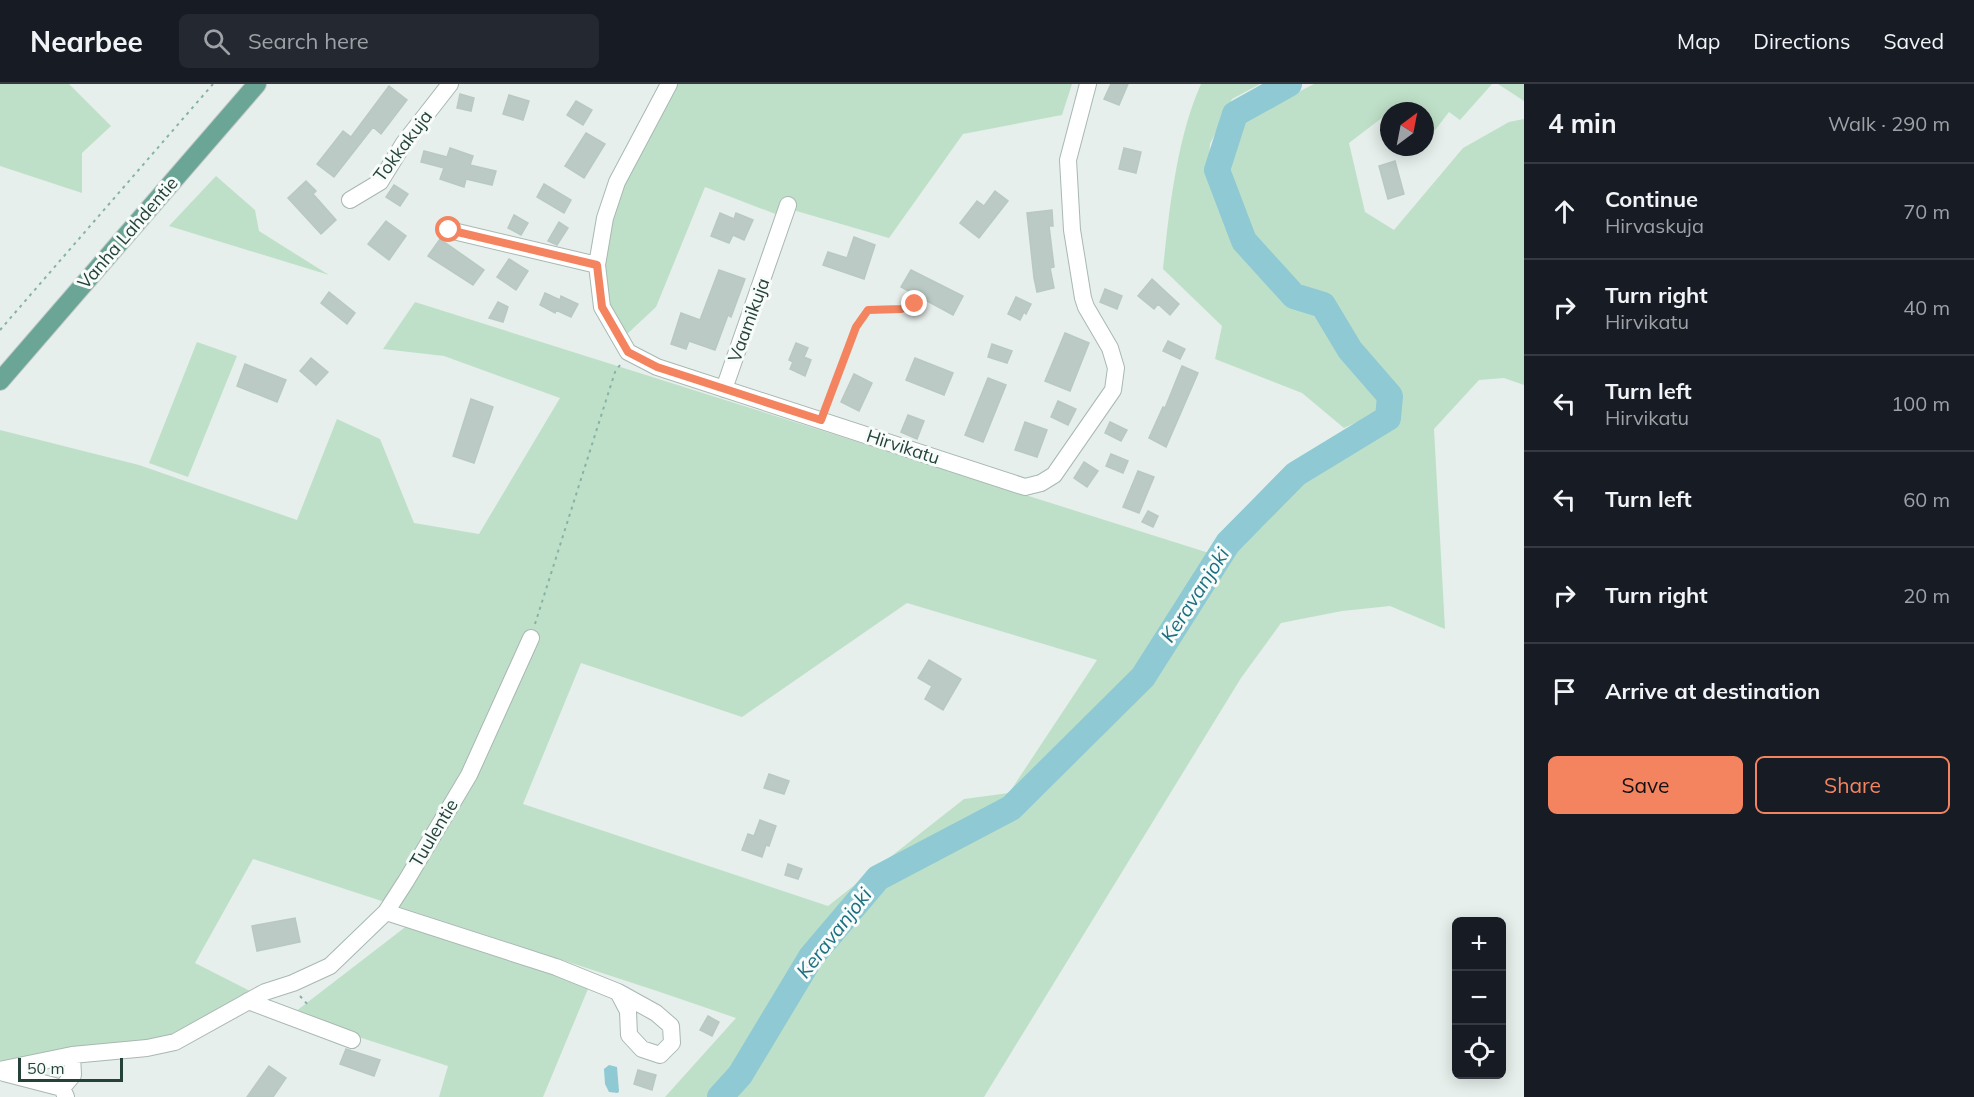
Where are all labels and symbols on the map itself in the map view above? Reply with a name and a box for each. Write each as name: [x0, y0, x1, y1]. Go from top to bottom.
north arrow: [1380, 102, 1434, 156]
street label: Tokkakuja: [368, 105, 437, 186]
street label: Vanha Lahdentie: [72, 172, 183, 294]
route start: [435, 216, 461, 242]
street label: Vaamikuja: [723, 275, 774, 365]
route end: [901, 290, 927, 316]
street label: Hirvikatu: [864, 424, 943, 469]
water label: Keravanjoki: [1155, 543, 1235, 647]
street label: Tuulentie: [404, 795, 463, 871]
water label: Keravanjoki: [791, 882, 877, 983]
scale bar: [18, 1055, 123, 1082]

